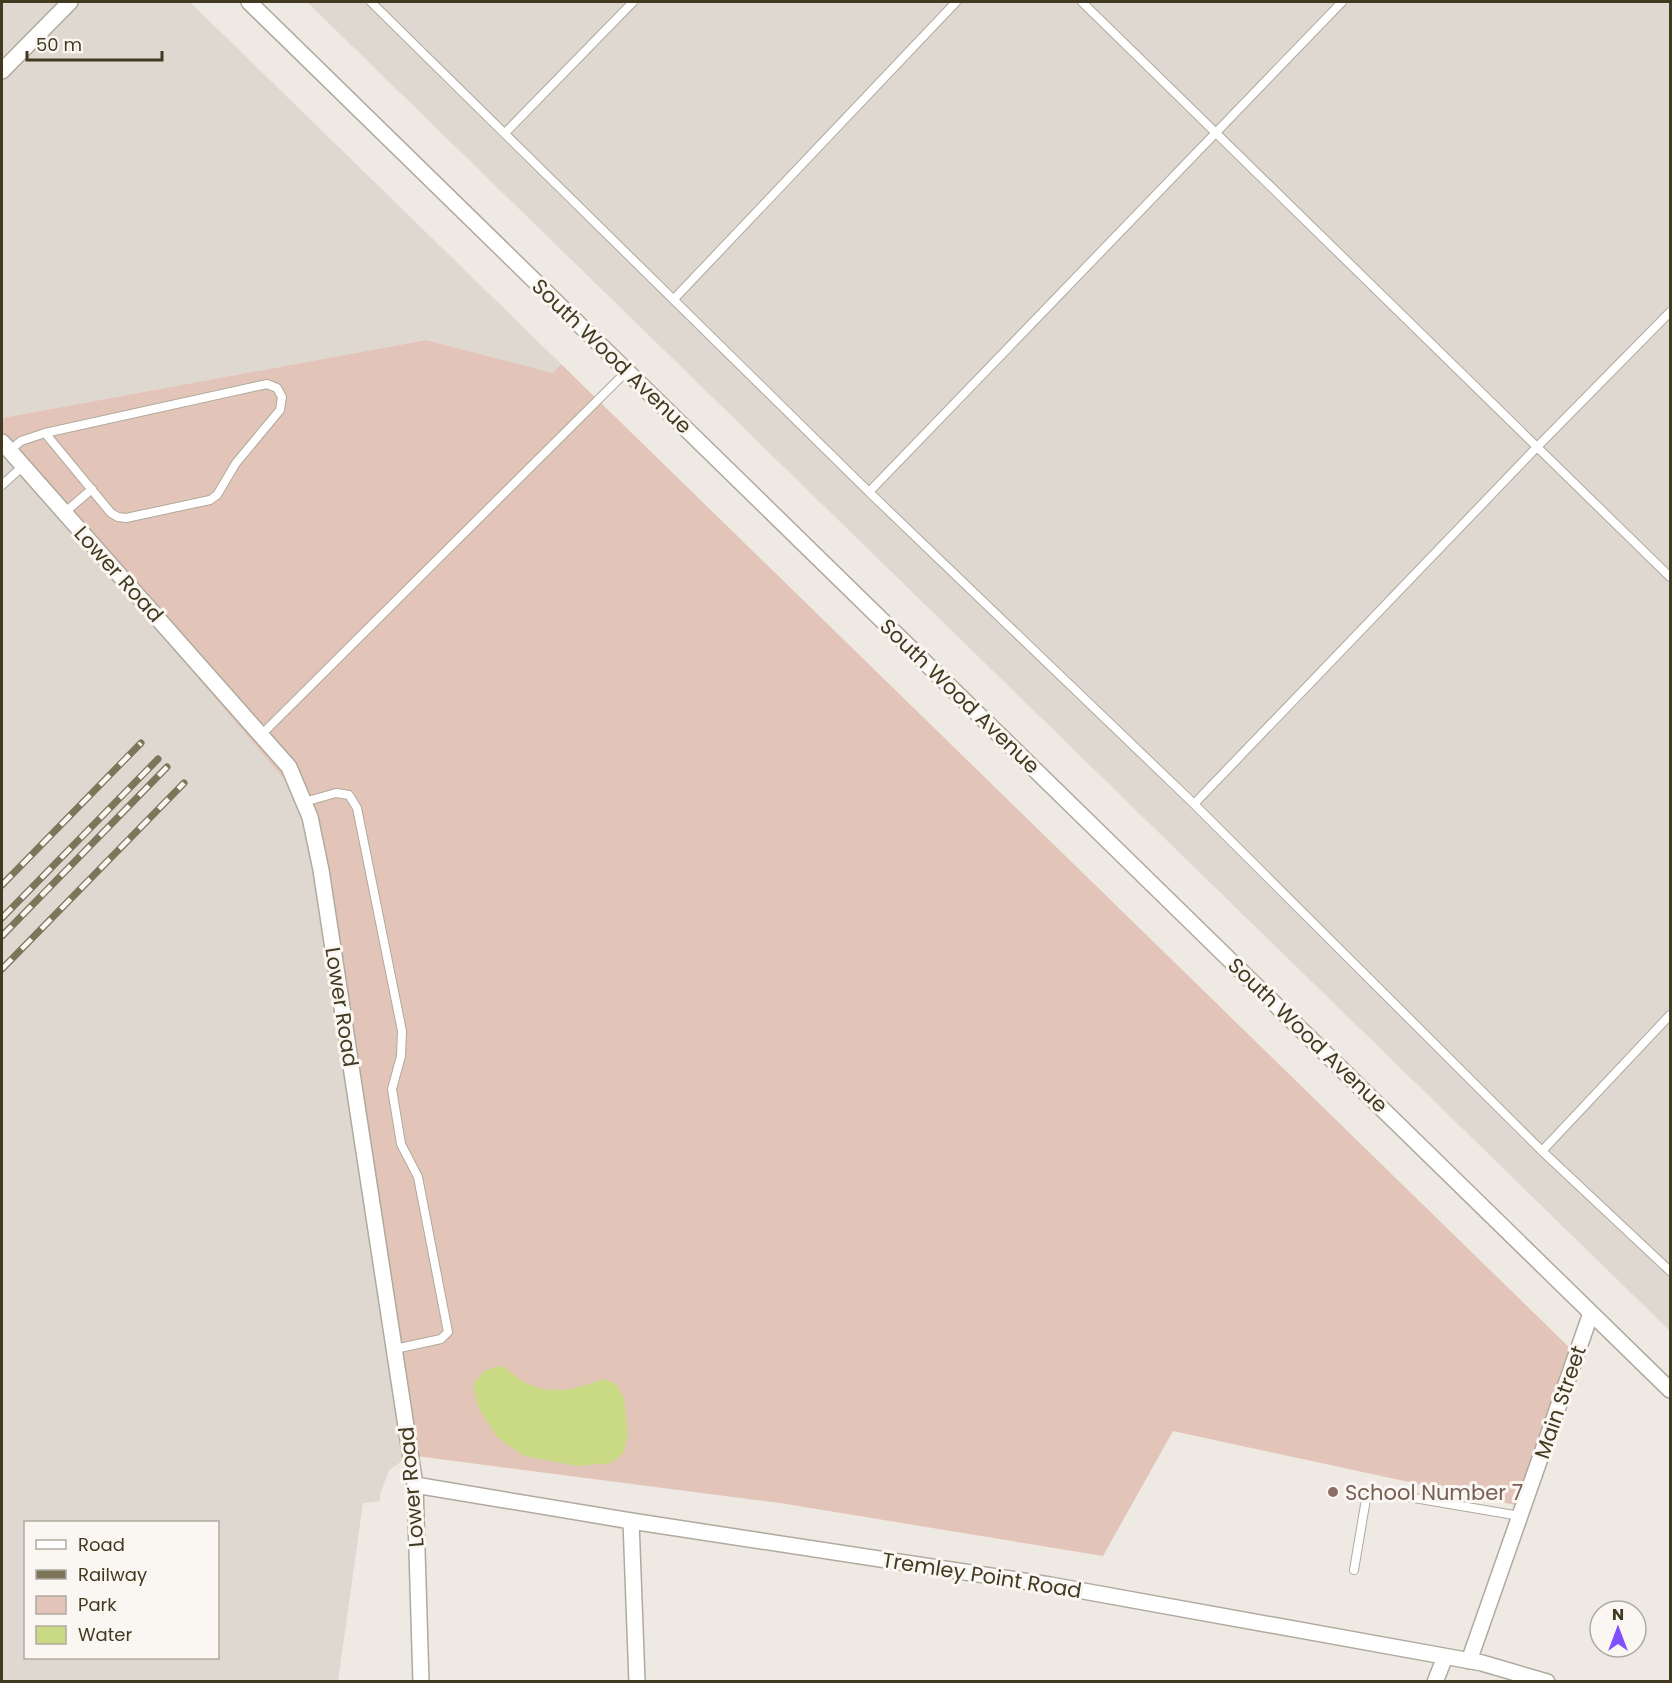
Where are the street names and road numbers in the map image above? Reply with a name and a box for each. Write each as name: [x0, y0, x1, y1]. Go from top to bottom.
street label: South Wood Avenue: [526, 272, 698, 440]
street label: Lower Road: [68, 519, 170, 629]
street label: South Wood Avenue: [874, 612, 1046, 780]
street label: Lower Road: [318, 945, 366, 1069]
street label: South Wood Avenue: [1222, 951, 1394, 1119]
street label: Main Street: [1527, 1342, 1593, 1462]
street label: Lower Road: [391, 1426, 431, 1548]
street label: Tremley Point Road: [880, 1545, 1084, 1605]

